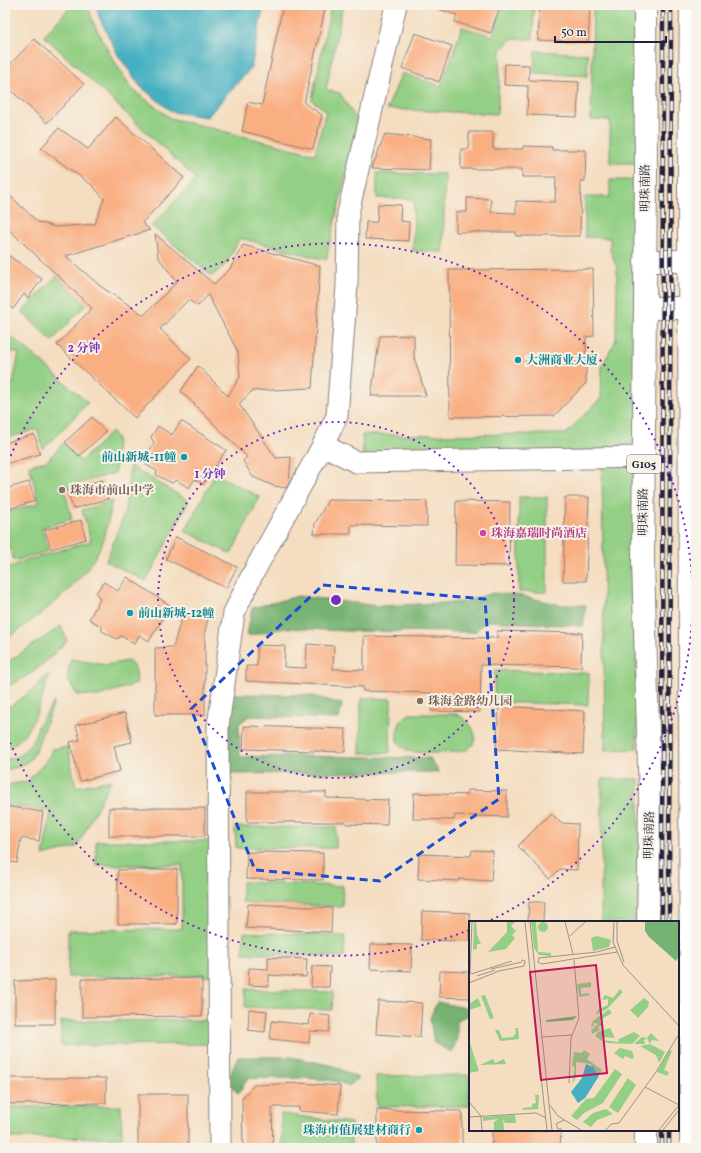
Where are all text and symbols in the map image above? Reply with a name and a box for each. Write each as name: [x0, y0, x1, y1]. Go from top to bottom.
scale bar: [555, 18, 666, 44]
text: 50 m: [561, 25, 587, 41]
street label: 明珠南路: [638, 164, 654, 212]
text: 2 分钟: [68, 341, 100, 357]
place label: 大洲商业大厦: [526, 353, 598, 369]
marker: 大洲商业大厦: [513, 355, 523, 365]
place label: 前山新城-11幢: [101, 450, 177, 466]
marker: 前山新城-11幢: [179, 452, 189, 462]
road number: G105: [627, 455, 661, 473]
text: 1 分钟: [194, 467, 226, 483]
place label: 珠海市前山中学: [70, 483, 154, 499]
marker: 珠海市前山中学: [57, 485, 67, 495]
street label: 明珠南路: [636, 488, 652, 536]
place label: 珠海嘉瑞时尚酒店: [491, 526, 587, 542]
marker: 珠海嘉瑞时尚酒店: [478, 528, 488, 538]
centre of rings: [329, 593, 343, 607]
place label: 前山新城-12幢: [138, 606, 215, 622]
marker: 前山新城-12幢: [125, 608, 135, 618]
place label: 珠海金路幼儿园: [428, 694, 512, 710]
marker: 珠海金路幼儿园: [415, 696, 425, 706]
street label: 明珠南路: [642, 811, 658, 859]
inset map: [469, 921, 679, 1131]
place label: 珠海市值展建材商行: [303, 1123, 411, 1139]
marker: 珠海市值展建材商行: [414, 1125, 424, 1135]

